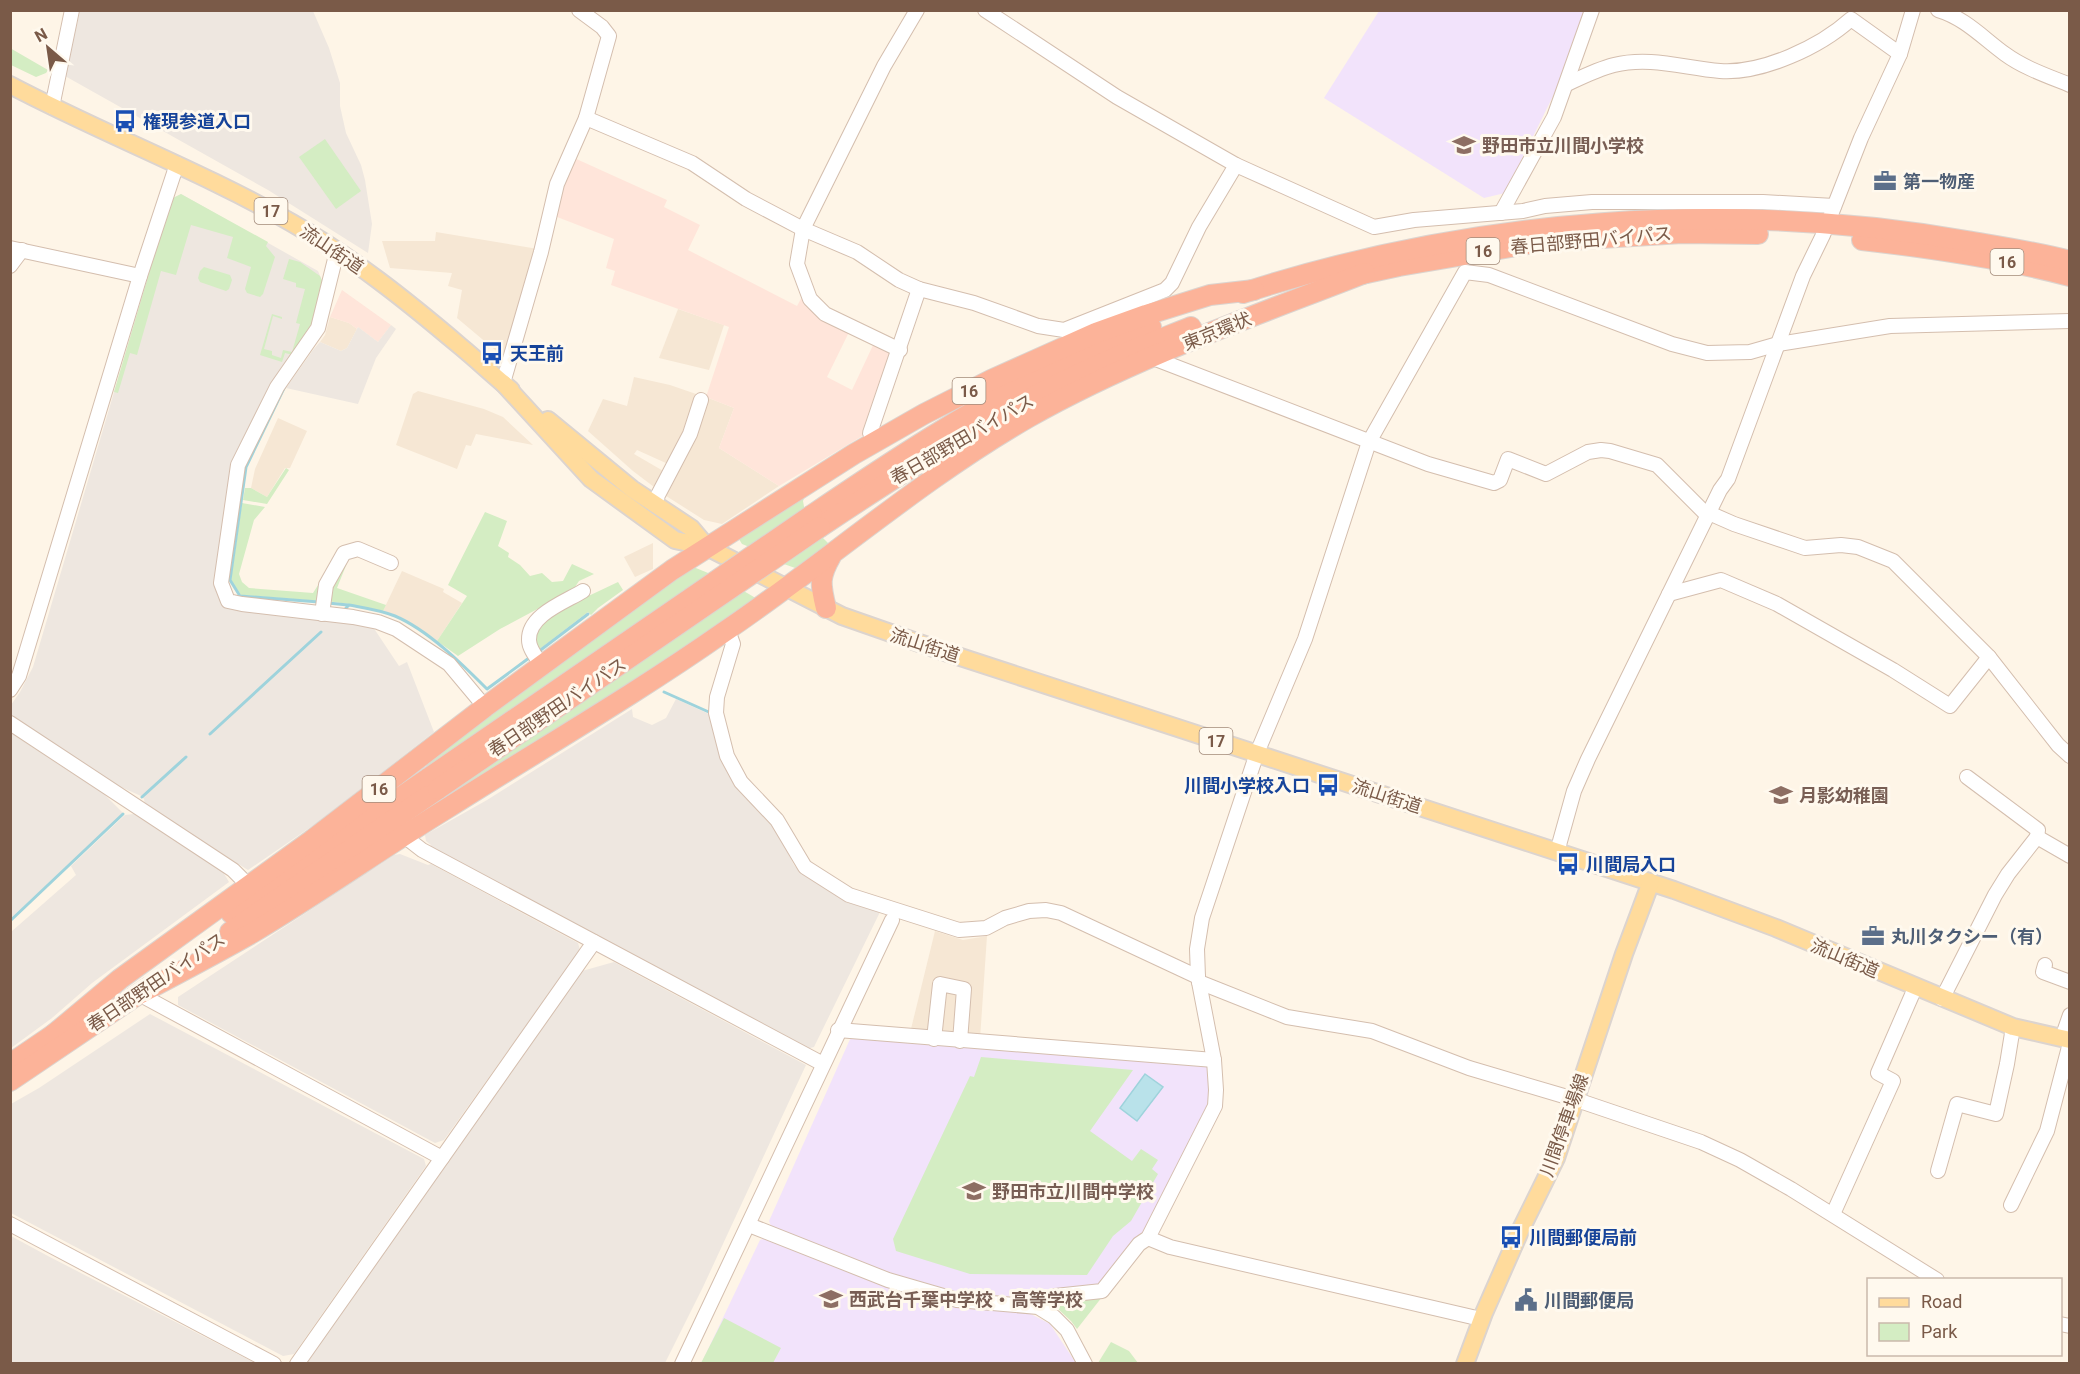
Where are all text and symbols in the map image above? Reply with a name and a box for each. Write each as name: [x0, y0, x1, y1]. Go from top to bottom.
north arrow: [18, 18, 78, 78]
text: N: [31, 24, 51, 46]
bus stop icon: 権現参道入口: [112, 108, 138, 134]
place label: 権現参道入口: [143, 111, 251, 132]
school or university icon: 野田市立川間小学校: [1451, 132, 1477, 158]
place label: 野田市立川間小学校: [1482, 135, 1644, 156]
office icon: 第一物産: [1872, 168, 1898, 194]
place label: 第一物産: [1903, 171, 1975, 192]
road number: 17: [254, 198, 288, 224]
street label: 流山街道: [296, 220, 368, 278]
street label: 春日部野田バイパス: [1510, 222, 1672, 258]
road number: 16: [1466, 238, 1500, 264]
road number: 16: [1990, 249, 2024, 275]
street label: 東京環状: [1180, 308, 1254, 354]
bus stop icon: 天王前: [479, 340, 505, 366]
place label: 天王前: [510, 343, 564, 364]
road number: 16: [952, 378, 986, 404]
street label: 春日部野田バイパス: [887, 389, 1037, 489]
street label: 流山街道: [888, 624, 962, 666]
street label: 春日部野田バイパス: [484, 653, 630, 761]
road number: 17: [1200, 728, 1232, 754]
bus stop icon: 川間小学校入口: [1315, 772, 1341, 798]
place label: 川間小学校入口: [1184, 775, 1310, 796]
street label: 流山街道: [1350, 775, 1424, 817]
road number: 16: [362, 776, 395, 802]
school or university icon: 月影幼稚園: [1768, 782, 1794, 808]
place label: 月影幼稚園: [1799, 785, 1889, 806]
bus stop icon: 川間局入口: [1555, 851, 1581, 877]
place label: 川間局入口: [1586, 854, 1676, 875]
office icon: 丸川タクシー（有）: [1860, 923, 1886, 949]
place label: 丸川タクシー（有）: [1891, 926, 2053, 947]
street label: 春日部野田バイパス: [83, 928, 229, 1036]
street label: 流山街道: [1808, 934, 1882, 982]
street label: 川間停車場線: [1536, 1071, 1592, 1179]
school or university icon: 野田市立川間中学校: [961, 1178, 987, 1204]
place label: 野田市立川間中学校: [992, 1181, 1154, 1202]
bus stop icon: 川間郵便局前: [1498, 1224, 1524, 1250]
place label: 川間郵便局前: [1529, 1227, 1637, 1248]
legend: [1867, 1278, 2062, 1356]
school or university icon: 西武台千葉中学校・高等学校: [818, 1286, 844, 1312]
public building icon: 川間郵便局: [1513, 1287, 1539, 1313]
place label: 西武台千葉中学校・高等学校: [849, 1289, 1083, 1310]
place label: 川間郵便局: [1544, 1290, 1634, 1311]
text: Road: [1921, 1291, 1962, 1312]
text: Park: [1921, 1321, 1958, 1342]

